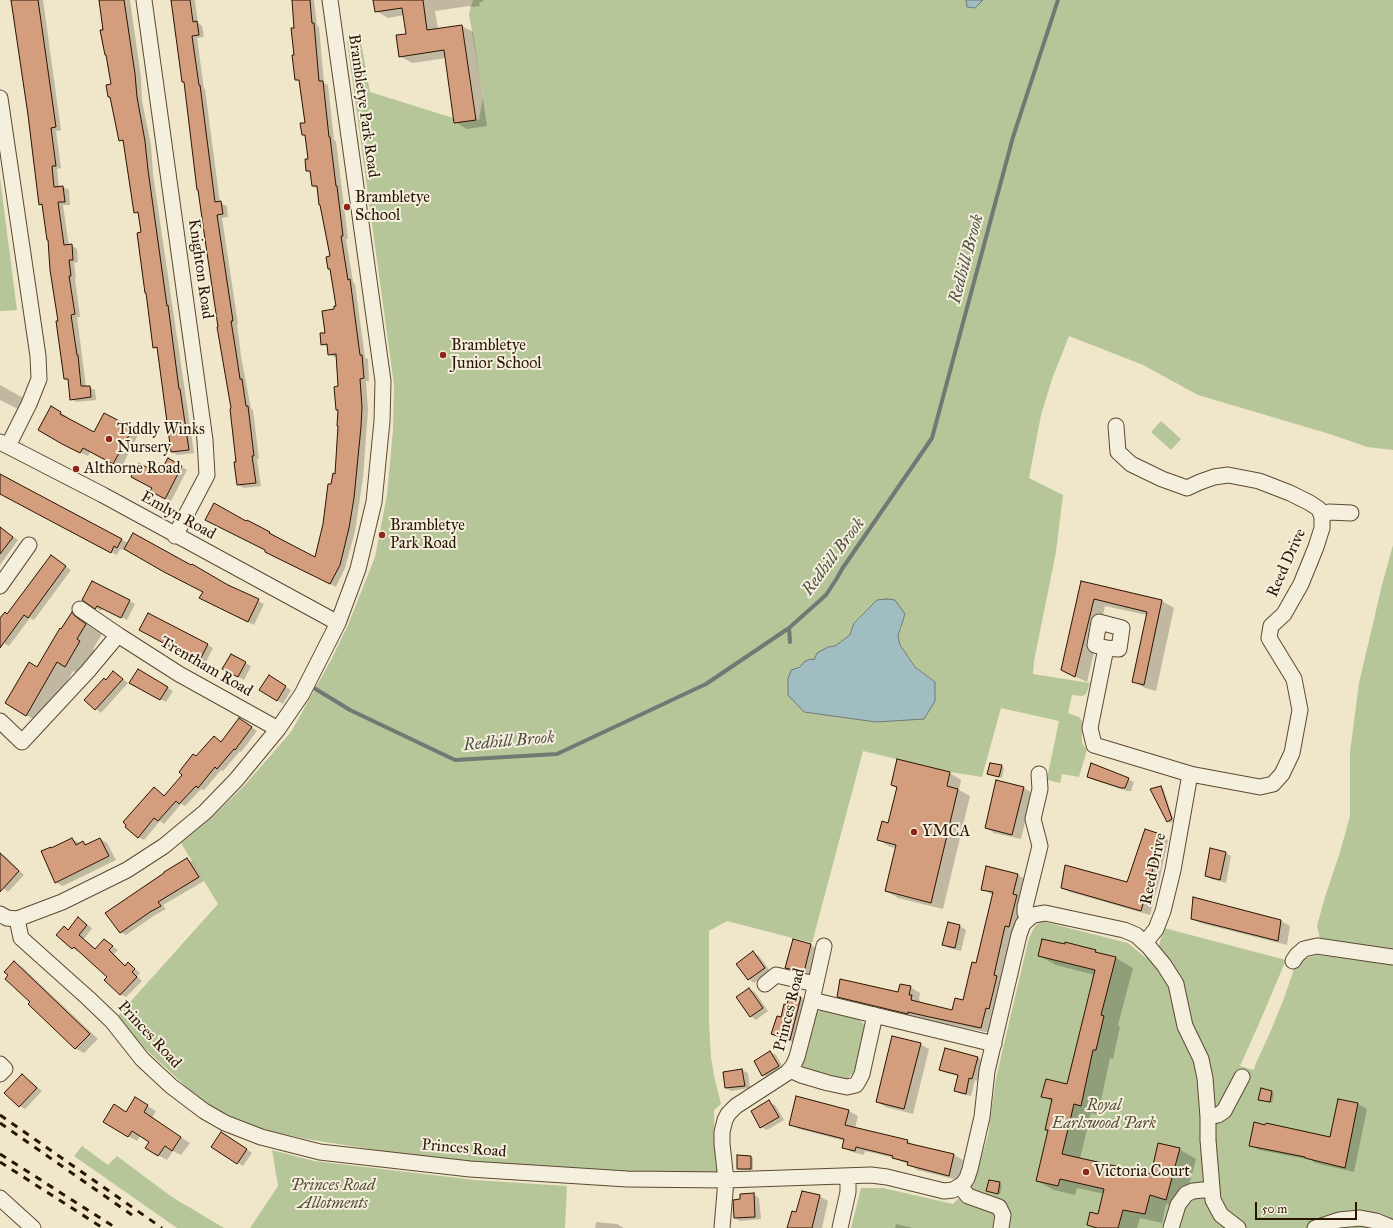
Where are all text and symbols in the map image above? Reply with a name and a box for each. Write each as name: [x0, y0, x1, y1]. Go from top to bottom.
street label: Brambletye Park Road: [343, 33, 383, 179]
place label: Brambletye School: [355, 188, 430, 226]
marker: Brambletye School: [342, 202, 352, 212]
water label: Redhill Brook: [945, 212, 989, 306]
street label: Knighton Road: [183, 218, 217, 320]
place label: Brambletye Junior School: [451, 336, 542, 374]
marker: Brambletye Junior School: [438, 350, 448, 360]
place label: Tiddly Winks Nursery: [117, 420, 205, 458]
marker: Tiddly Winks Nursery: [104, 434, 114, 444]
place label: Althorne Road: [84, 459, 181, 479]
marker: Althorne Road: [71, 464, 81, 474]
street label: Emlyn Road: [137, 488, 219, 544]
water label: Redhill Brook: [798, 514, 870, 600]
place label: Brambletye Park Road: [390, 516, 465, 554]
street label: Reed Drive: [1263, 526, 1311, 600]
marker: Brambletye Park Road: [377, 530, 387, 540]
street label: Trentham Road: [156, 633, 256, 701]
water label: Redhill Brook: [462, 728, 556, 756]
place label: YMCA: [922, 822, 970, 842]
marker: YMCA: [909, 827, 919, 837]
street label: Reed Drive: [1137, 831, 1171, 907]
street label: Princes Road: [770, 966, 810, 1054]
street label: Princes Road: [113, 997, 185, 1073]
park label: Royal Earlswood Park: [1052, 1096, 1156, 1134]
street label: Princes Road: [421, 1136, 507, 1162]
place label: Victoria Court: [1094, 1162, 1190, 1182]
marker: Victoria Court: [1081, 1167, 1091, 1177]
park label: Princes Road Allotments: [291, 1176, 375, 1214]
scale bar: [1257, 1194, 1359, 1220]
text: 50 m: [1262, 1202, 1287, 1216]

